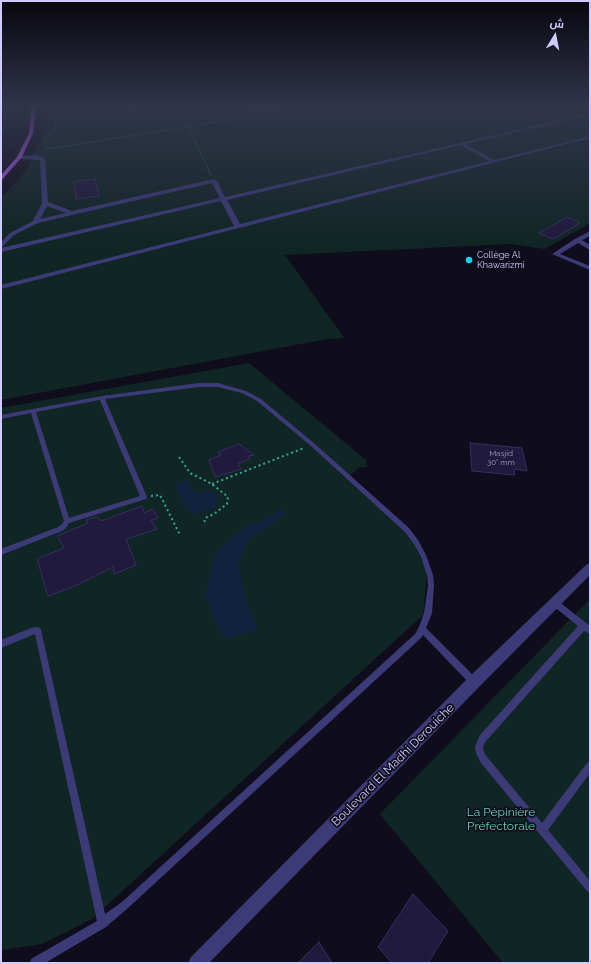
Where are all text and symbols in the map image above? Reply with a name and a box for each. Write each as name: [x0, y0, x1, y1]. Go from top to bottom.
north arrow: [535, 16, 575, 56]
text: ش: [549, 16, 565, 31]
place label: Collège Al Khawarizmi: [477, 250, 525, 271]
marker: Collège Al Khawarizmi: [464, 255, 474, 265]
house number: Masjid 30° mm: [487, 449, 515, 468]
street label: Boulevard El Madhi Derouiche: [329, 701, 457, 829]
park label: La Pépinière Préfectorale: [467, 805, 535, 833]

